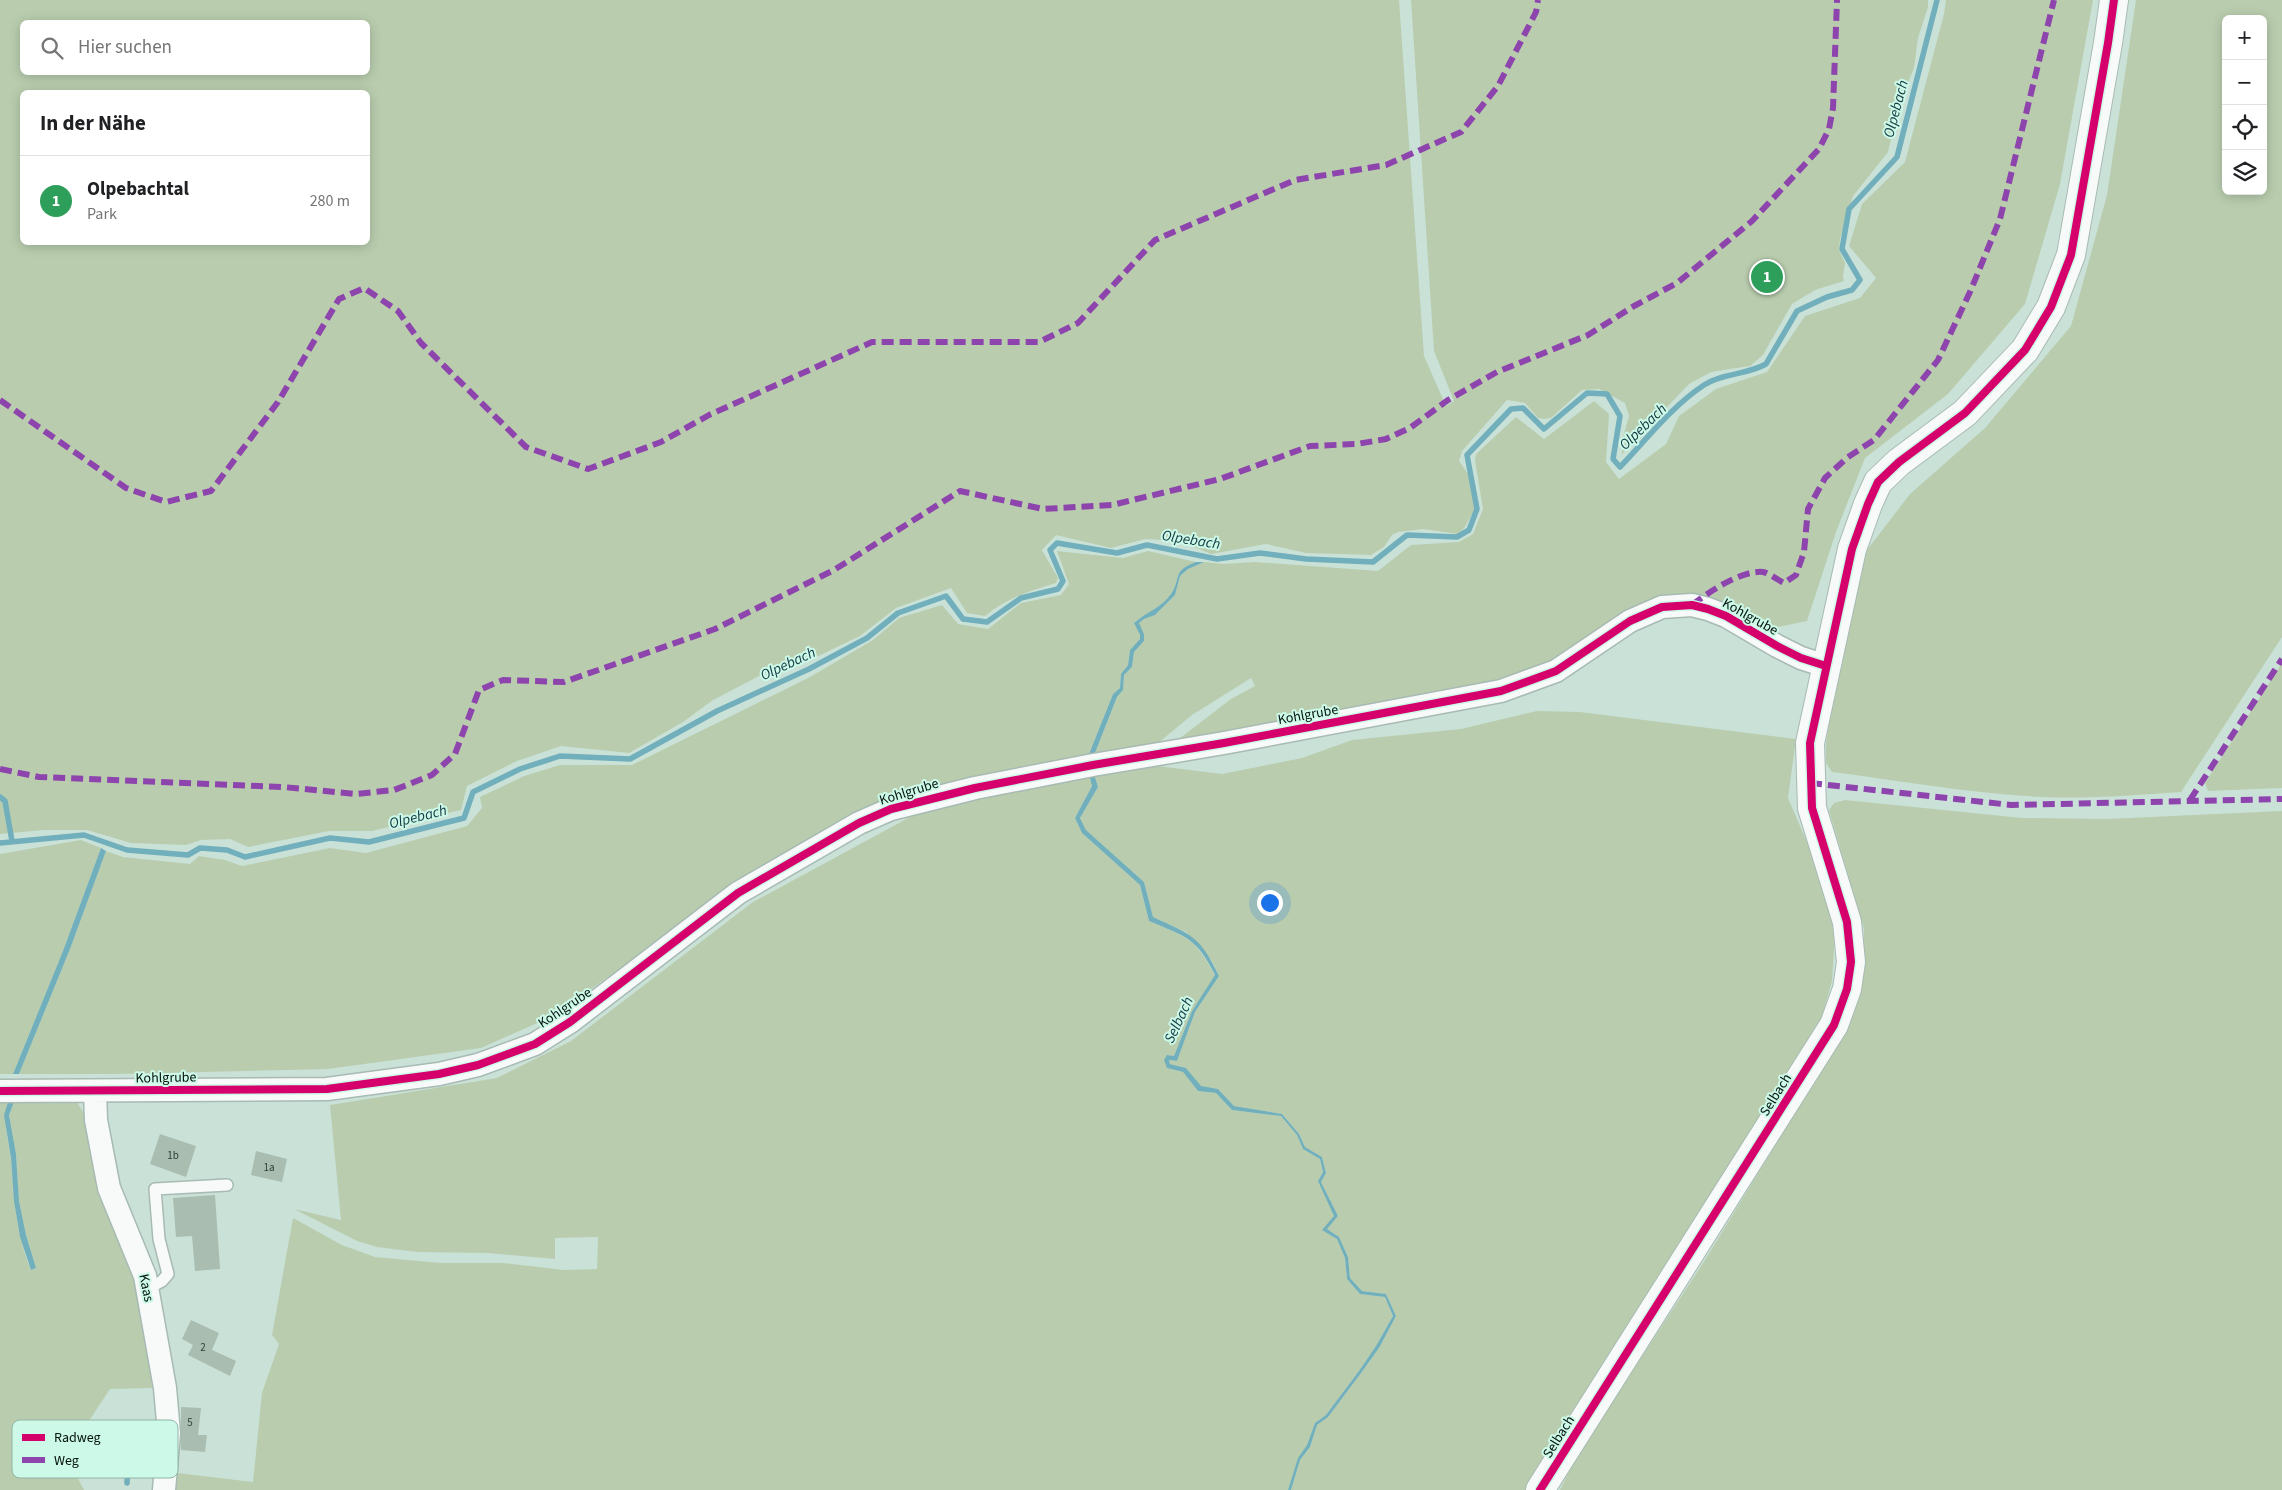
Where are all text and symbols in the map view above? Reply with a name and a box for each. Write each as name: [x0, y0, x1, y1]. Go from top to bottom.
map controls: [2222, 15, 2267, 195]
button: +: [2222, 15, 2267, 60]
search box: [20, 20, 370, 75]
icon: search: [38, 34, 66, 62]
text: Hier suchen: [78, 34, 172, 61]
button: −: [2222, 60, 2267, 105]
water label: Olpebach: [1878, 78, 1914, 140]
button: locate: [2222, 105, 2267, 150]
text: In der Nähe: [40, 108, 146, 138]
button: layers: [2222, 150, 2267, 195]
text: Olpebachtal: [87, 176, 189, 203]
text: 1: [52, 190, 60, 212]
text: 280 m: [310, 190, 350, 212]
text: Park: [87, 203, 117, 225]
pin: 1: [1751, 258, 1783, 296]
water label: Olpebach: [1615, 399, 1672, 455]
water label: Olpebach: [1160, 525, 1222, 555]
street label: Kohlgrube: [1718, 593, 1782, 641]
water label: Olpebach: [757, 642, 819, 686]
street label: Kohlgrube: [1276, 700, 1340, 730]
street label: Kohlgrube: [877, 774, 941, 810]
water label: Olpebach: [387, 800, 449, 834]
your location: [1257, 890, 1283, 916]
street label: Kohlgrube: [534, 983, 596, 1033]
water label: Selbach: [1159, 993, 1199, 1047]
street label: Kohlgrube: [135, 1067, 197, 1089]
street label: Selbach: [1755, 1070, 1797, 1120]
house number: 1b: [167, 1148, 179, 1163]
house number: 1a: [263, 1160, 275, 1175]
street label: Kaas: [133, 1272, 159, 1304]
house number: 2: [200, 1340, 206, 1355]
street label: Selbach: [1538, 1412, 1580, 1462]
house number: 5: [187, 1415, 193, 1430]
legend: [12, 1420, 178, 1478]
text: Radweg: [54, 1428, 101, 1448]
text: Weg: [54, 1451, 79, 1471]

